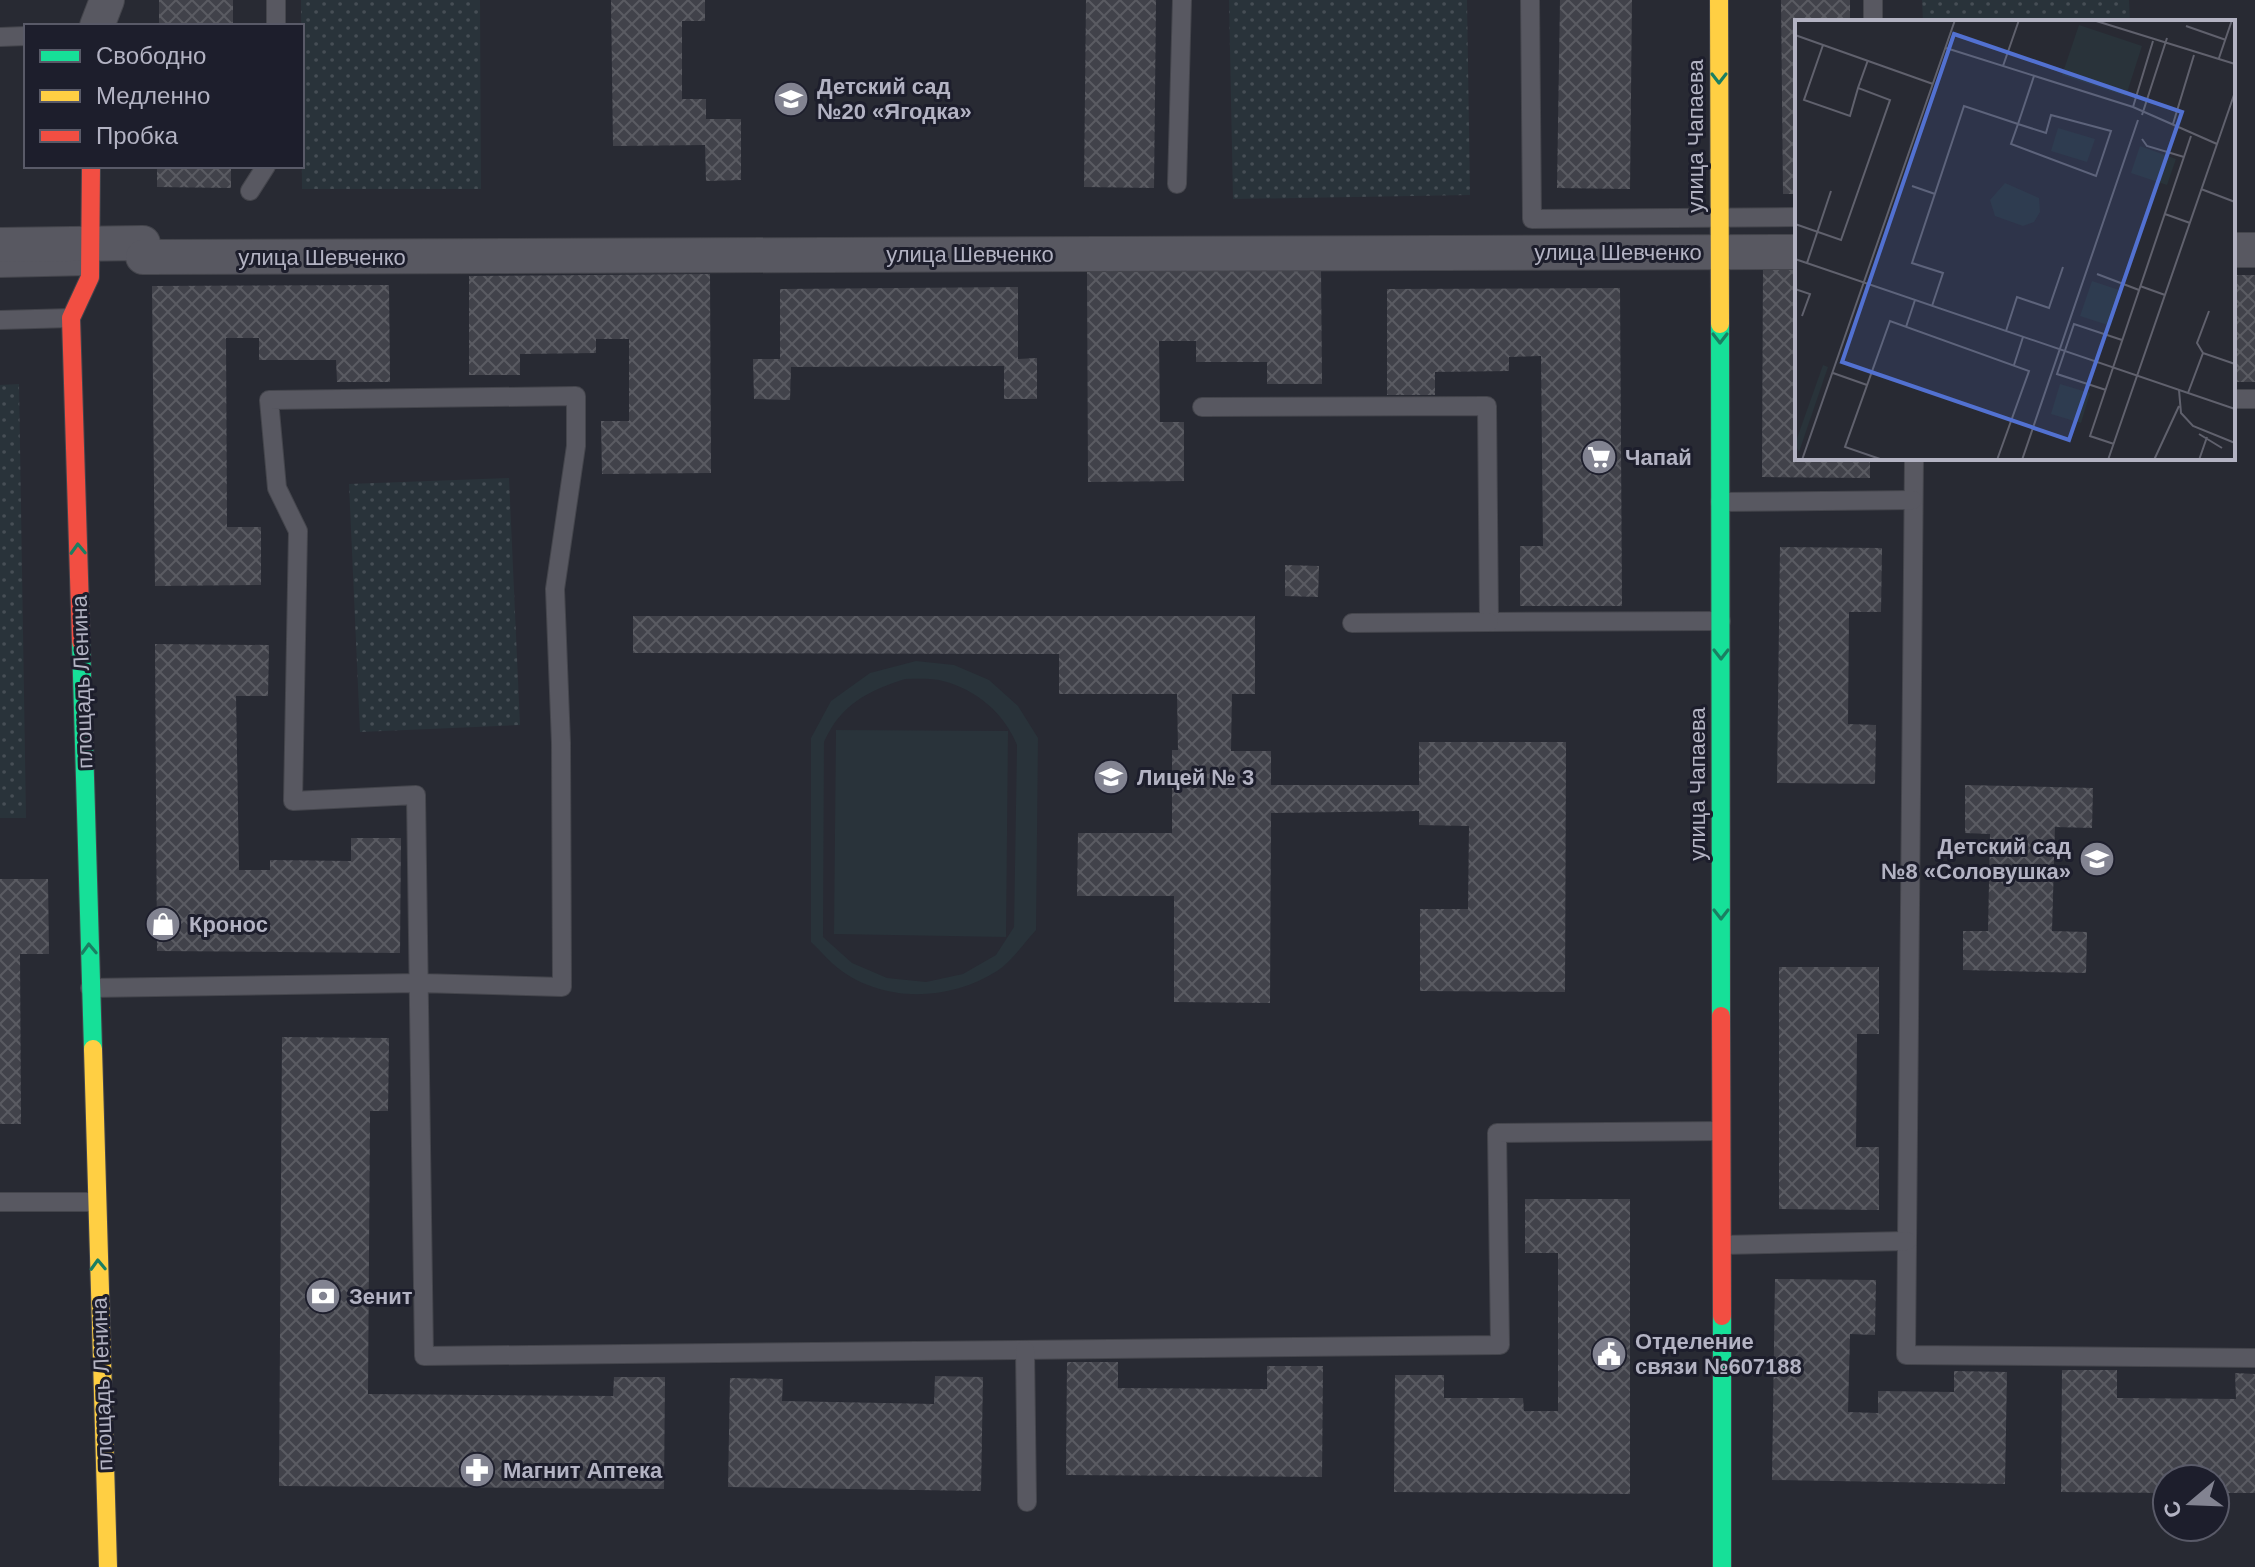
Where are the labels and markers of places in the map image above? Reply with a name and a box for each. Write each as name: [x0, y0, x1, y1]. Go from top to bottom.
place label: Детский сад №20 «Ягодка»: [817, 74, 972, 124]
school or university icon: Детский сад №20 «Ягодка»: [772, 80, 810, 118]
supermarket icon: Чапай: [1580, 438, 1618, 476]
place label: Чапай: [1625, 445, 1692, 470]
school or university icon: Лицей № 3: [1092, 758, 1130, 796]
place label: Лицей № 3: [1137, 765, 1254, 790]
place label: Детский сад №8 «Соловушка»: [1881, 834, 2071, 884]
school or university icon: Детский сад №8 «Соловушка»: [2078, 840, 2116, 878]
shop icon: Кронос: [144, 905, 182, 943]
place label: Кронос: [189, 912, 268, 937]
bank icon: Зенит: [304, 1277, 342, 1315]
place label: Зенит: [349, 1284, 413, 1309]
place label: Отделение связи №607188: [1635, 1329, 1802, 1379]
public building icon: Отделение связи №607188: [1590, 1335, 1628, 1373]
pharmacy icon: Магнит Аптека: [458, 1451, 496, 1489]
place label: Магнит Аптека: [503, 1458, 663, 1483]

